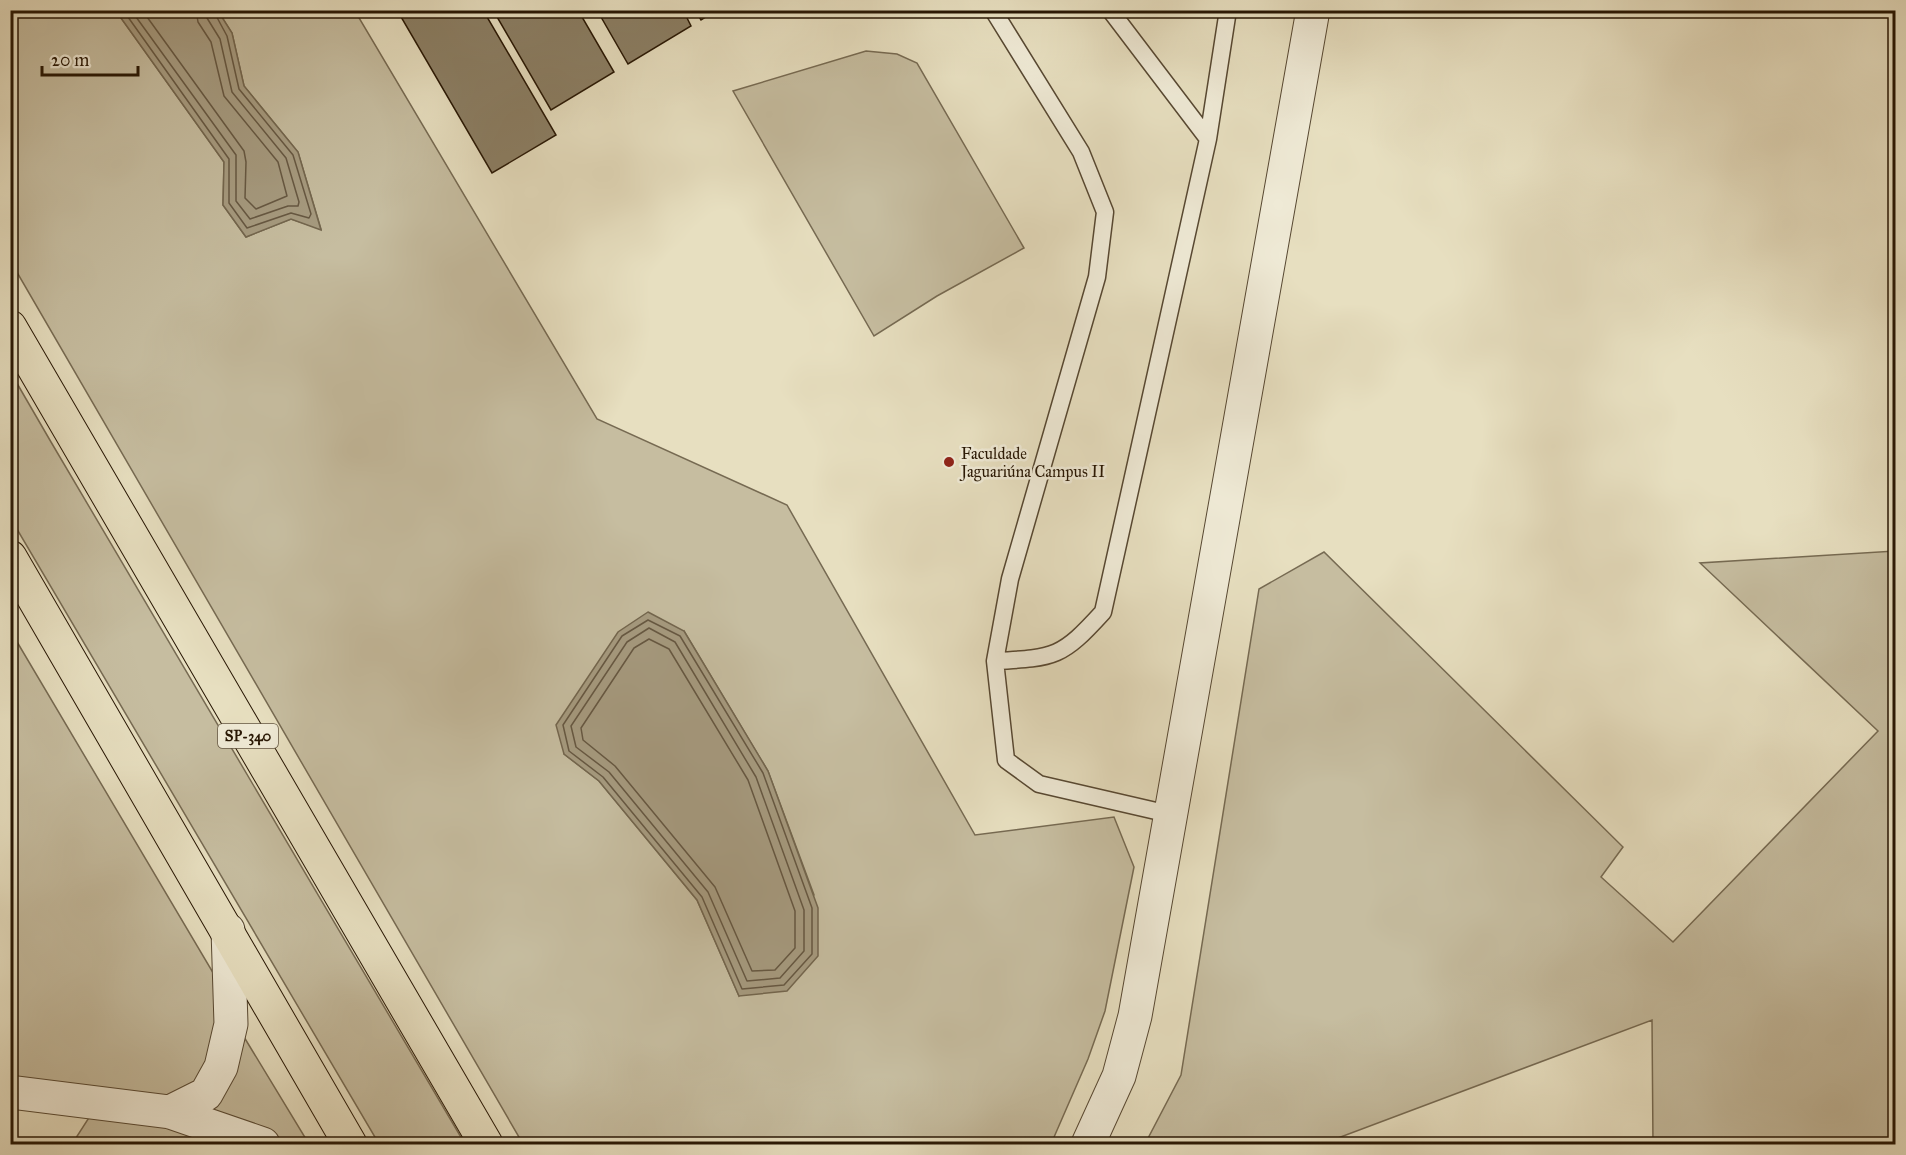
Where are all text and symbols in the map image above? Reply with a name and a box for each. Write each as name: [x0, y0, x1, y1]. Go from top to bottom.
scale bar: [42, 39, 138, 77]
text: 20 m: [51, 49, 89, 71]
place label: Faculdade Jaguariúna Campus II: [959, 444, 1105, 482]
marker: Faculdade Jaguariúna Campus II: [942, 455, 956, 469]
road number: SP-340: [218, 724, 278, 748]

